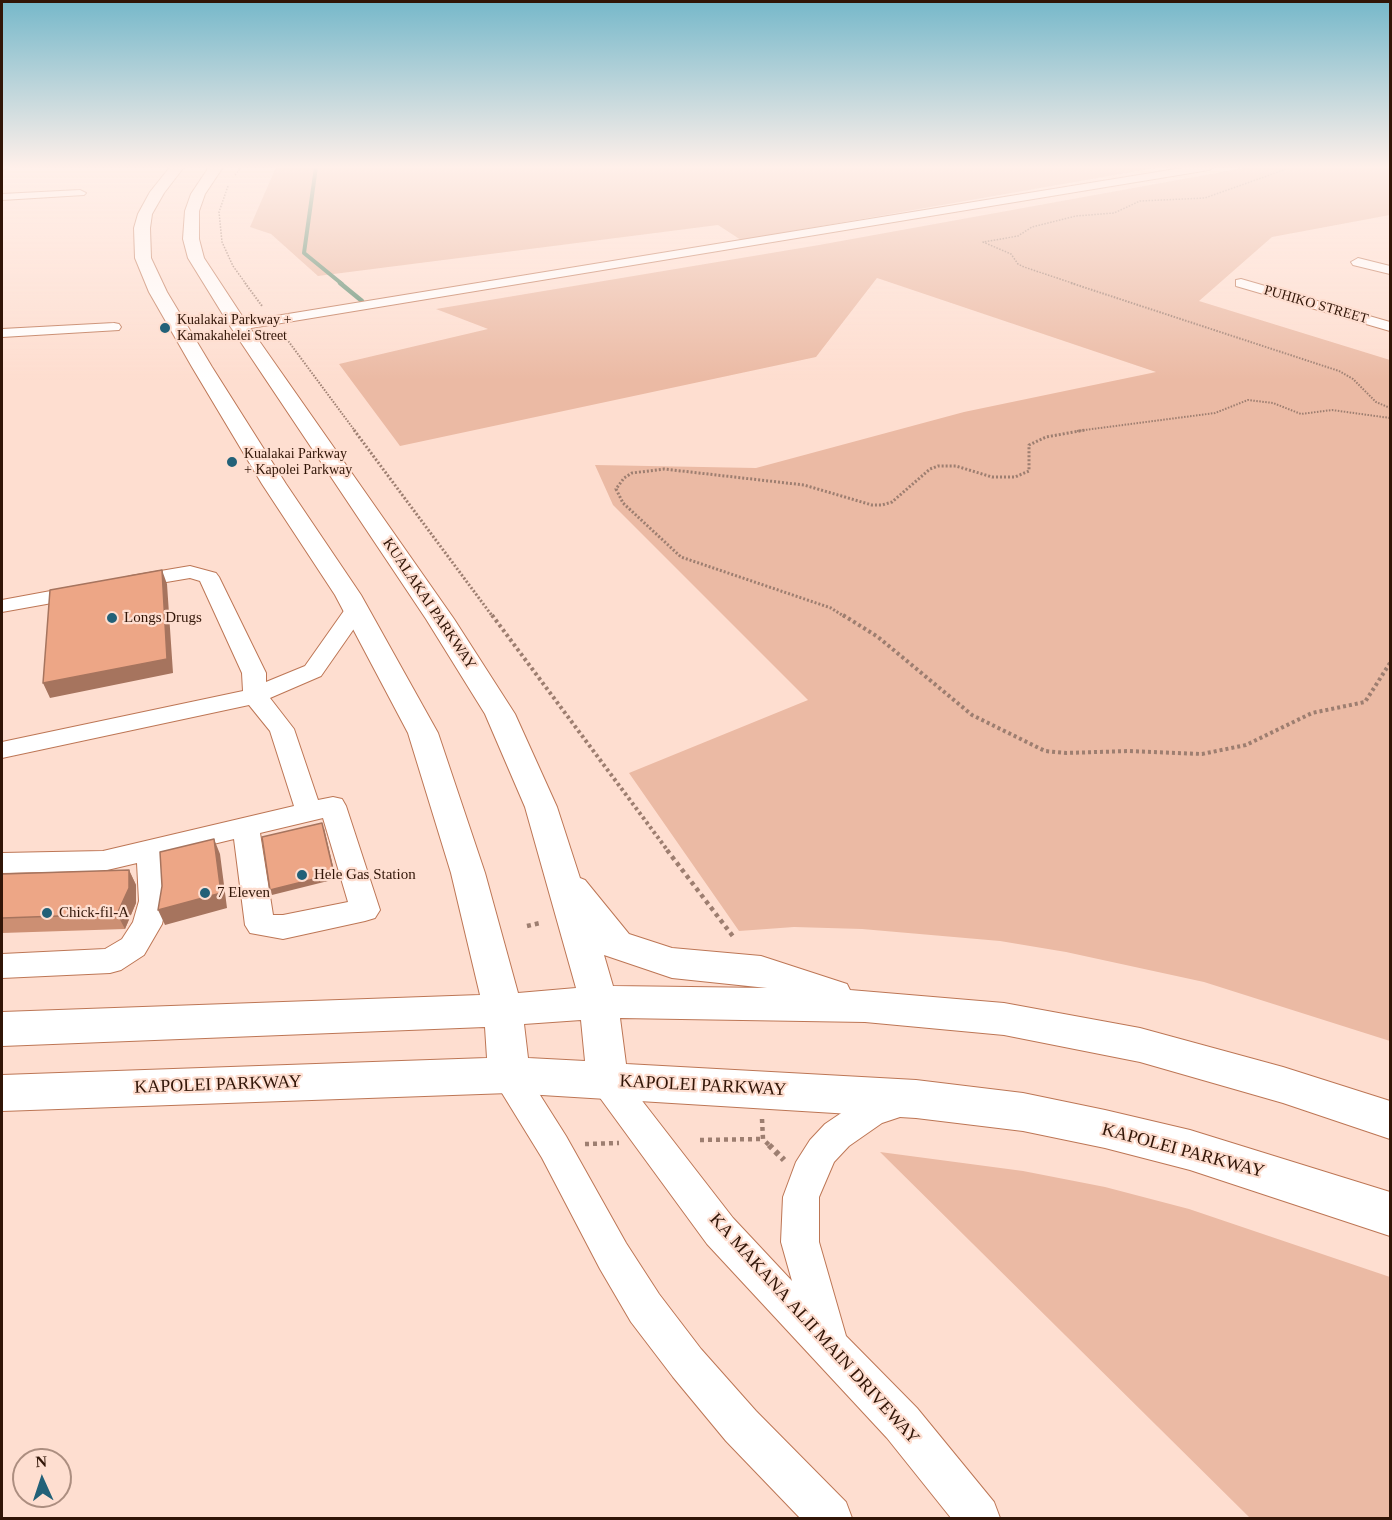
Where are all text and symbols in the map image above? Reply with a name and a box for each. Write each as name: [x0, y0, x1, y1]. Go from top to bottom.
street label: PUHIKO STREET: [1262, 282, 1370, 328]
place label: Kualakai Parkway + Kamakahelei Street: [177, 312, 291, 344]
marker: Kualakai Parkway + Kamakahelei Street: [158, 321, 172, 335]
place label: Kualakai Parkway + Kapolei Parkway: [244, 446, 352, 478]
marker: Kualakai Parkway + Kapolei Parkway: [225, 455, 239, 469]
street label: KUALAKAI PARKWAY: [378, 535, 480, 673]
place label: Longs Drugs: [124, 609, 202, 627]
marker: Longs Drugs: [105, 611, 119, 625]
place label: Hele Gas Station: [314, 866, 416, 884]
marker: Hele Gas Station: [295, 868, 309, 882]
place label: 7 Eleven: [217, 884, 270, 902]
marker: 7 Eleven: [198, 886, 212, 900]
place label: Chick-fil-A: [59, 904, 129, 922]
marker: Chick-fil-A: [40, 906, 54, 920]
street label: KAPOLEI PARKWAY: [134, 1071, 302, 1099]
street label: KAPOLEI PARKWAY: [619, 1071, 787, 1101]
street label: KAPOLEI PARKWAY: [1099, 1119, 1267, 1183]
street label: KA MAKANA ALII MAIN DRIVEWAY: [704, 1209, 924, 1449]
north arrow: [12, 1448, 72, 1508]
text: N: [35, 1453, 47, 1470]

